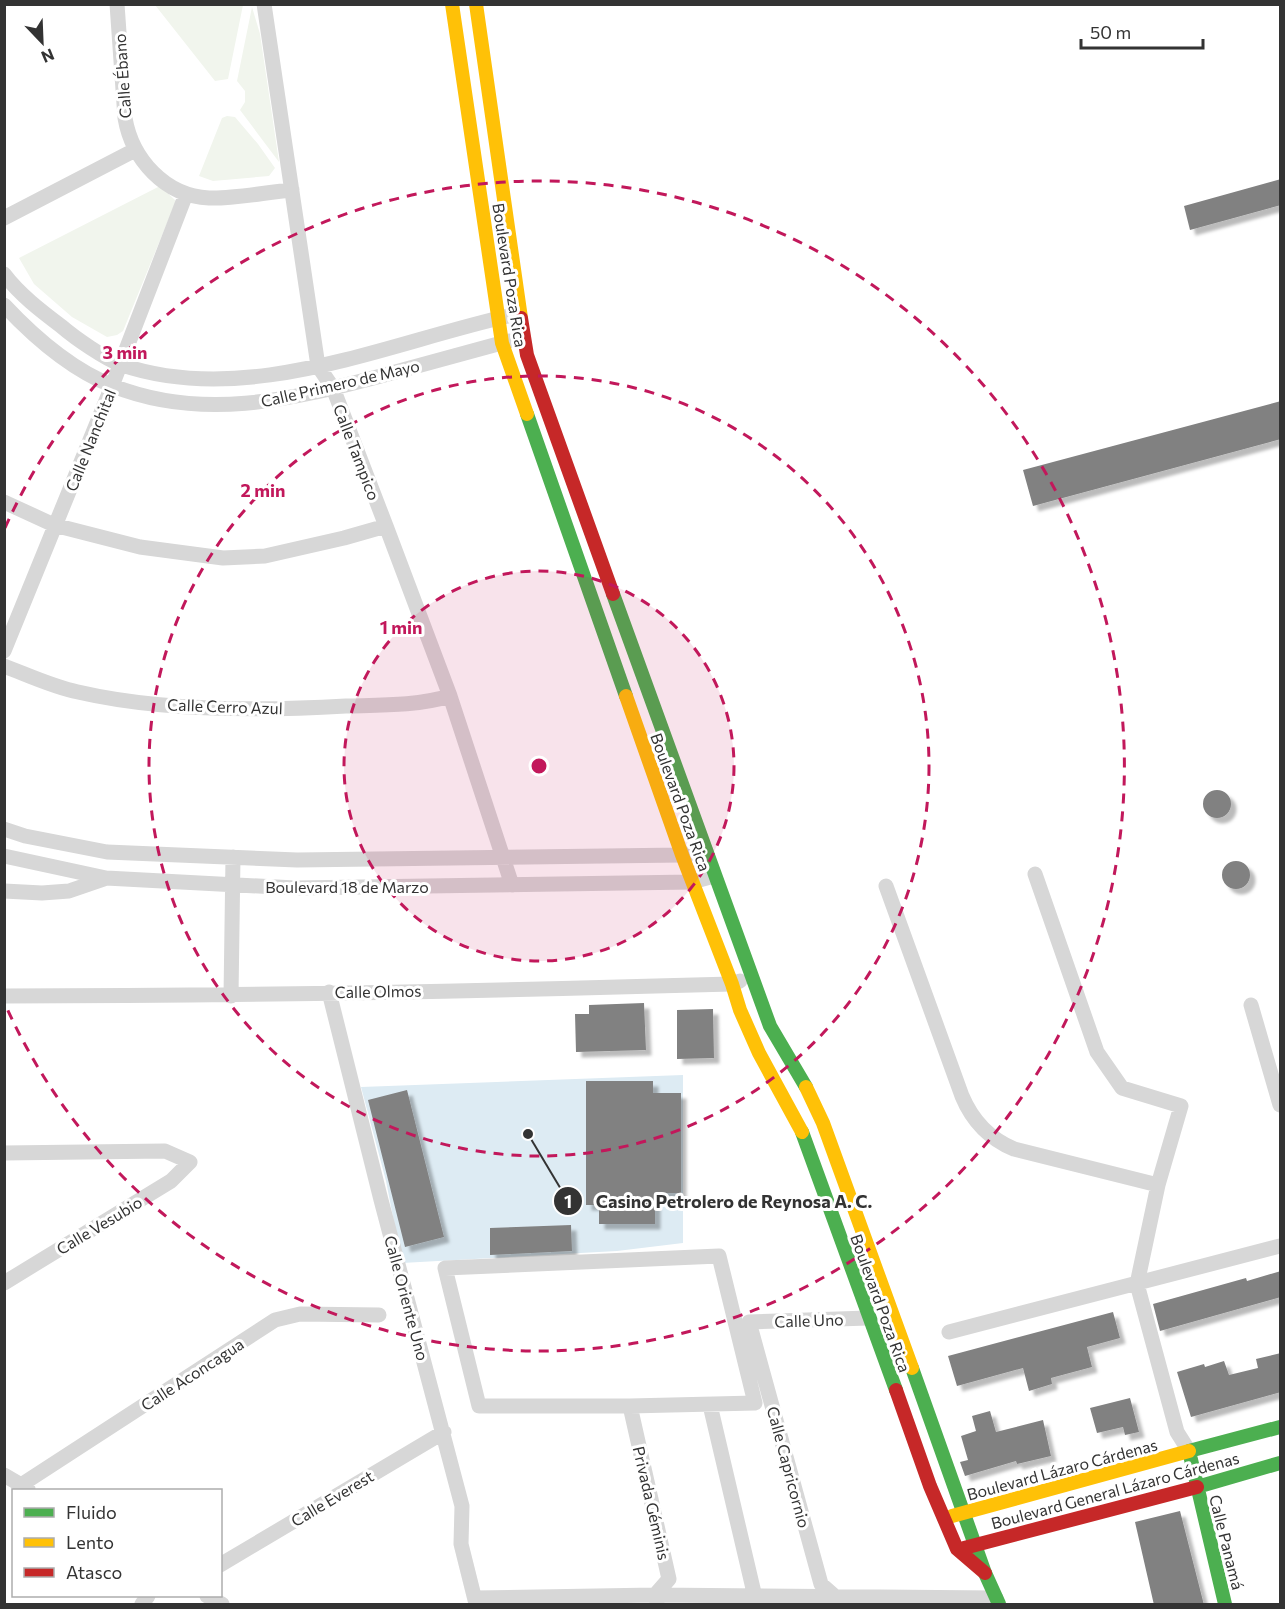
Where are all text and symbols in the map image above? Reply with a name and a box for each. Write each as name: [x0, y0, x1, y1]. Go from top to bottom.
north arrow: [12, 12, 72, 72]
scale bar: [1081, 12, 1202, 50]
text: 50 m: [1090, 21, 1131, 43]
street label: Calle Ébano: [110, 33, 134, 119]
text: N: [39, 45, 57, 67]
street label: Boulevard Poza Rica: [489, 202, 531, 348]
text: 3 min: [102, 341, 148, 363]
street label: Calle Primero de Mayo: [259, 355, 421, 411]
street label: Calle Nanchital: [61, 386, 119, 494]
street label: Calle Tampico: [330, 401, 384, 503]
text: 2 min: [241, 479, 285, 501]
text: 1 min: [380, 616, 422, 638]
street label: Calle Cerro Azul: [167, 694, 283, 718]
street label: Boulevard Poza Rica: [647, 730, 715, 874]
centre of rings: [529, 756, 549, 776]
street label: Boulevard 18 de Marzo: [265, 877, 429, 896]
street label: Calle Olmos: [334, 981, 422, 1001]
callout: Casino Petrolero de Reynosa A. C.: [553, 1183, 884, 1219]
text: 1: [564, 1190, 572, 1212]
text: Casino Petrolero de Reynosa A. C.: [596, 1190, 873, 1212]
street label: Calle Vesubio: [53, 1192, 145, 1258]
street label: Boulevard Poza Rica: [847, 1231, 915, 1375]
street label: Calle Oriente Uno: [381, 1233, 433, 1363]
street label: Calle Uno: [774, 1309, 844, 1331]
street label: Calle Aconcagua: [137, 1334, 247, 1414]
street label: Calle Capricornio: [764, 1404, 814, 1530]
street label: Boulevard Lázaro Cárdenas: [965, 1434, 1159, 1504]
street label: Privada Géminis: [630, 1444, 674, 1562]
street label: Boulevard General Lázaro Cárdenas: [989, 1448, 1241, 1532]
street label: Calle Everest: [287, 1466, 377, 1530]
legend: [12, 1489, 222, 1597]
street label: Calle Panamá: [1206, 1493, 1248, 1591]
text: Fluido: [66, 1501, 117, 1523]
text: Lento: [66, 1531, 114, 1553]
text: Atasco: [66, 1561, 122, 1583]

